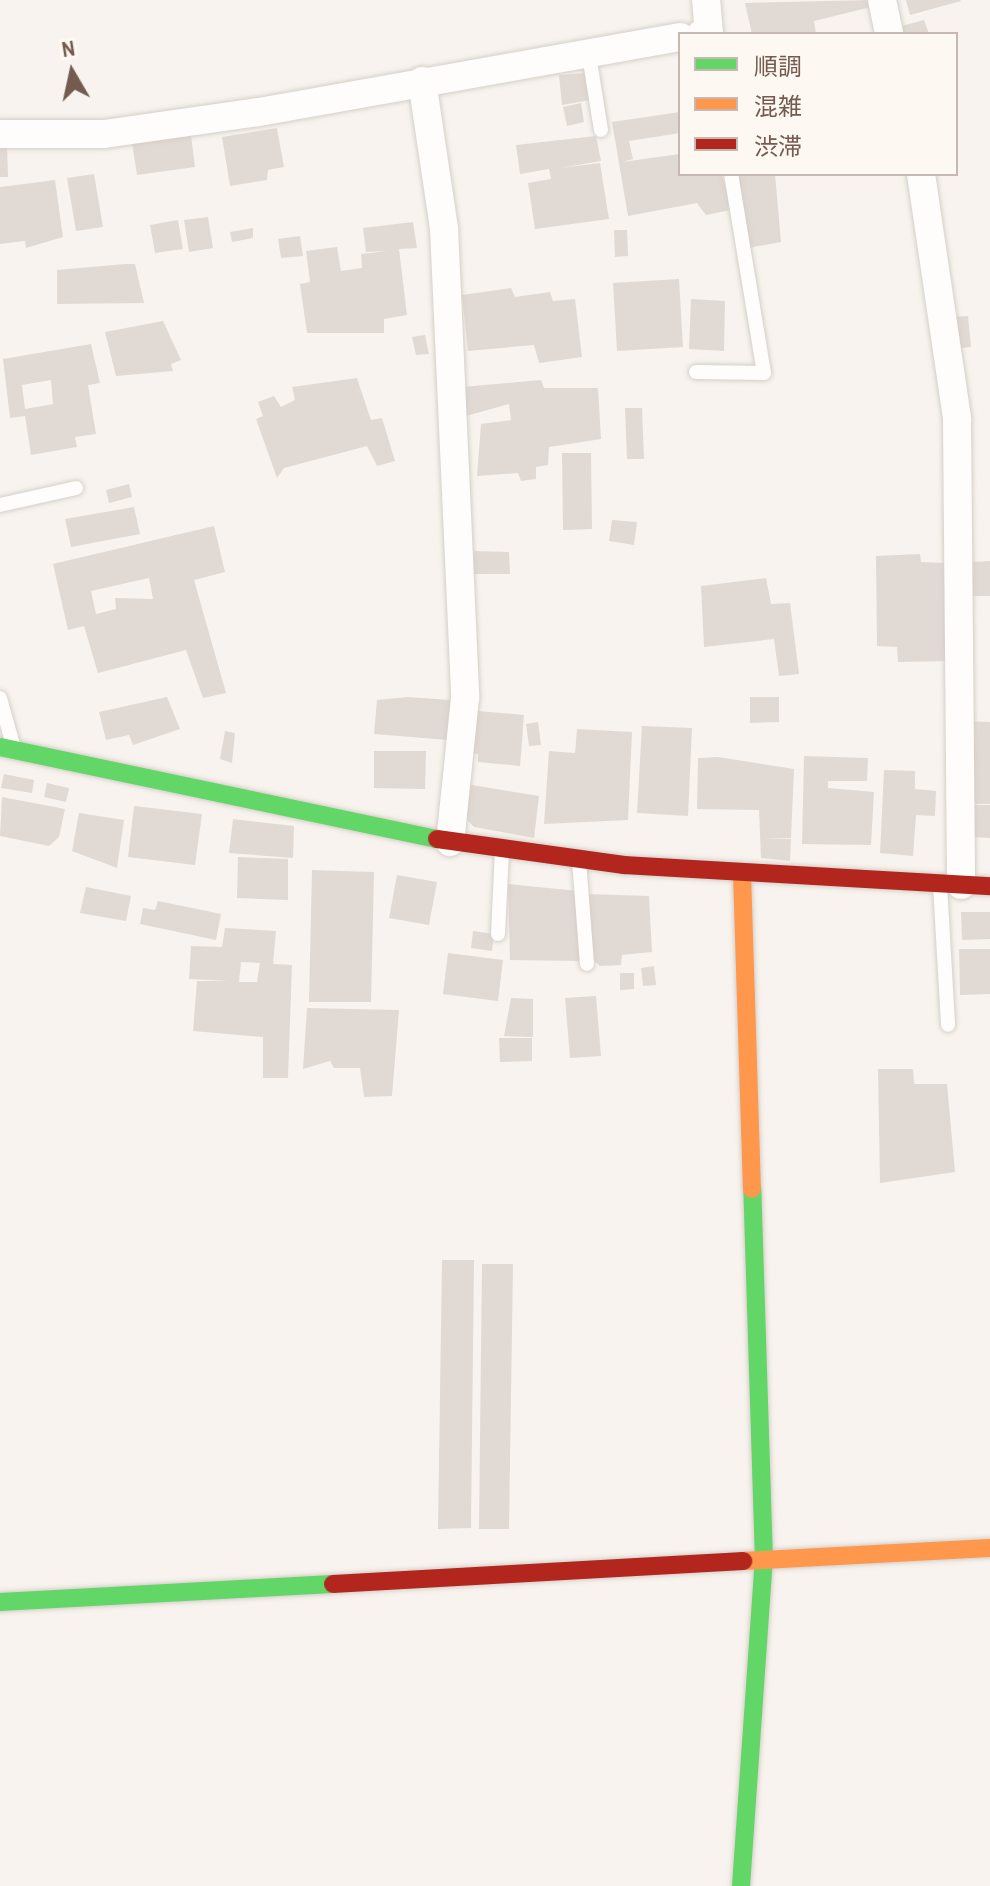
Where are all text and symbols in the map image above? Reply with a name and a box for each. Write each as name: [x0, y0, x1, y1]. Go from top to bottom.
north arrow: [32, 32, 112, 112]
text: N: [59, 32, 77, 64]
legend: [678, 32, 958, 176]
text: 順調: [754, 50, 802, 82]
text: 混雑: [754, 90, 802, 122]
text: 渋滞: [754, 130, 802, 162]

